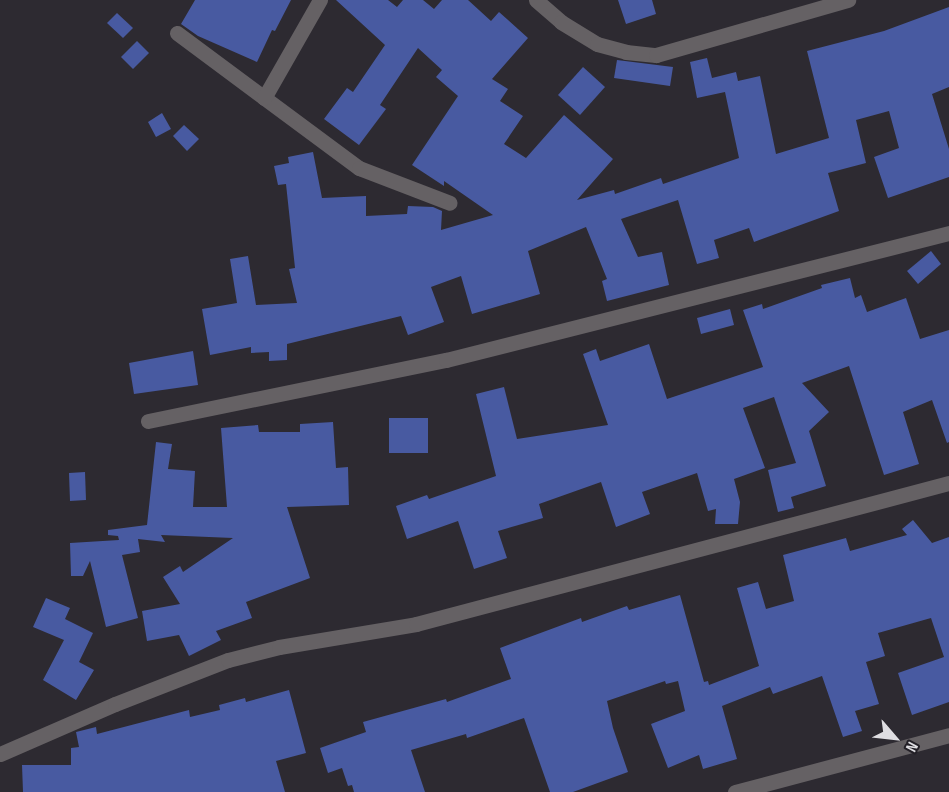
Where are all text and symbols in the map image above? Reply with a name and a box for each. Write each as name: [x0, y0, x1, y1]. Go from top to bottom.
north arrow: [865, 708, 925, 768]
text: N: [901, 738, 922, 755]

